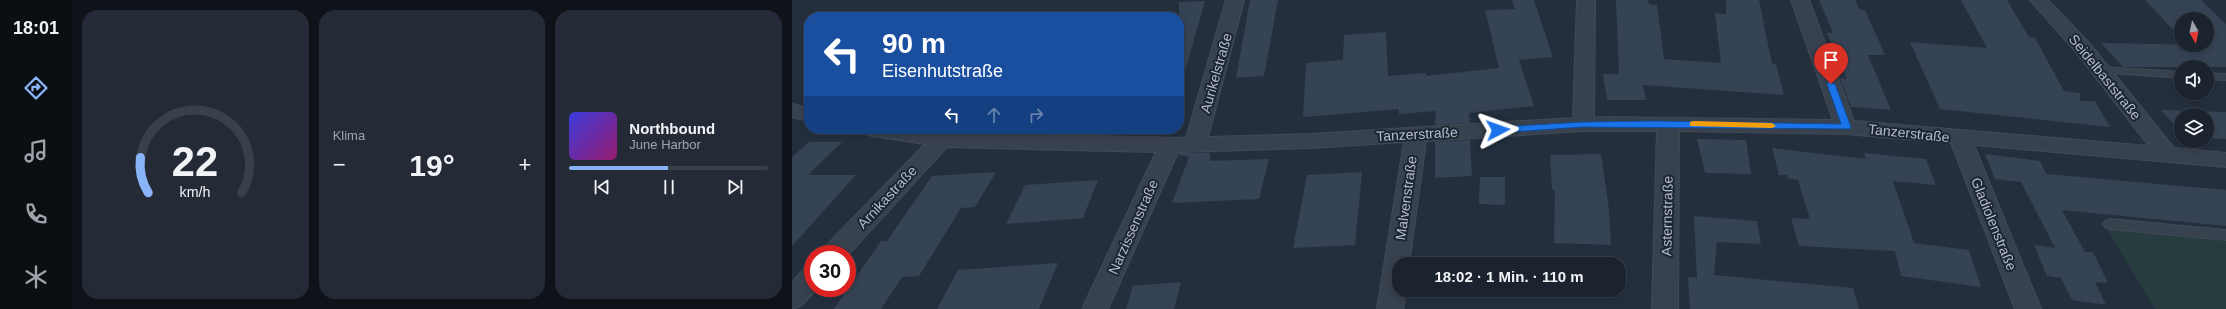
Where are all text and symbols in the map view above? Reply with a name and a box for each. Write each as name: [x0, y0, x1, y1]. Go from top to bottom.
north arrow: [2174, 12, 2214, 52]
map controls: [2174, 12, 2214, 148]
text: 18:01: [13, 18, 59, 38]
icon: left: [816, 28, 868, 80]
text: 90 m: [882, 28, 946, 59]
street label: Aurikelstraße: [1197, 31, 1235, 115]
street label: Seidelbaststraße: [2066, 31, 2144, 123]
pin: [1814, 43, 1848, 84]
icon: arrive: [1820, 49, 1842, 71]
button: sound: [2174, 60, 2214, 100]
text: Eisenhutstraße: [882, 61, 1003, 81]
icon: directions: [22, 74, 50, 102]
icon: left: [941, 104, 963, 126]
icon: ahead: [983, 104, 1005, 126]
icon: right: [1025, 104, 1047, 126]
button: layers: [2174, 108, 2214, 148]
position arrow: [1477, 109, 1519, 151]
text: Northbound: [629, 120, 715, 137]
street label: Tanzerstraße: [1868, 121, 1951, 145]
street label: Tanzerstraße: [1376, 124, 1458, 144]
text: Klima: [333, 128, 365, 143]
icon: music: [22, 137, 50, 165]
text: 22: [172, 137, 218, 184]
text: June Harbor: [629, 137, 701, 152]
text: 19°: [409, 149, 455, 182]
text: −: [333, 152, 346, 177]
text: +: [518, 152, 531, 177]
street label: Malvenstraße: [1392, 155, 1420, 241]
street label: Arnikastraße: [854, 162, 920, 231]
street label: Gladiolenstraße: [1968, 175, 2020, 273]
icon: previous: [591, 176, 613, 198]
icon: pause: [658, 176, 680, 198]
icon: next: [724, 176, 746, 198]
street label: Asternstraße: [1658, 176, 1676, 256]
street label: Narzissenstraße: [1105, 177, 1161, 277]
text: km/h: [180, 183, 211, 199]
icon: phone: [22, 200, 50, 228]
speed limit sign: 30: [804, 245, 856, 297]
icon: climate: [22, 263, 50, 291]
text: 18:02 · 1 Min. · 110 m: [1434, 268, 1584, 285]

